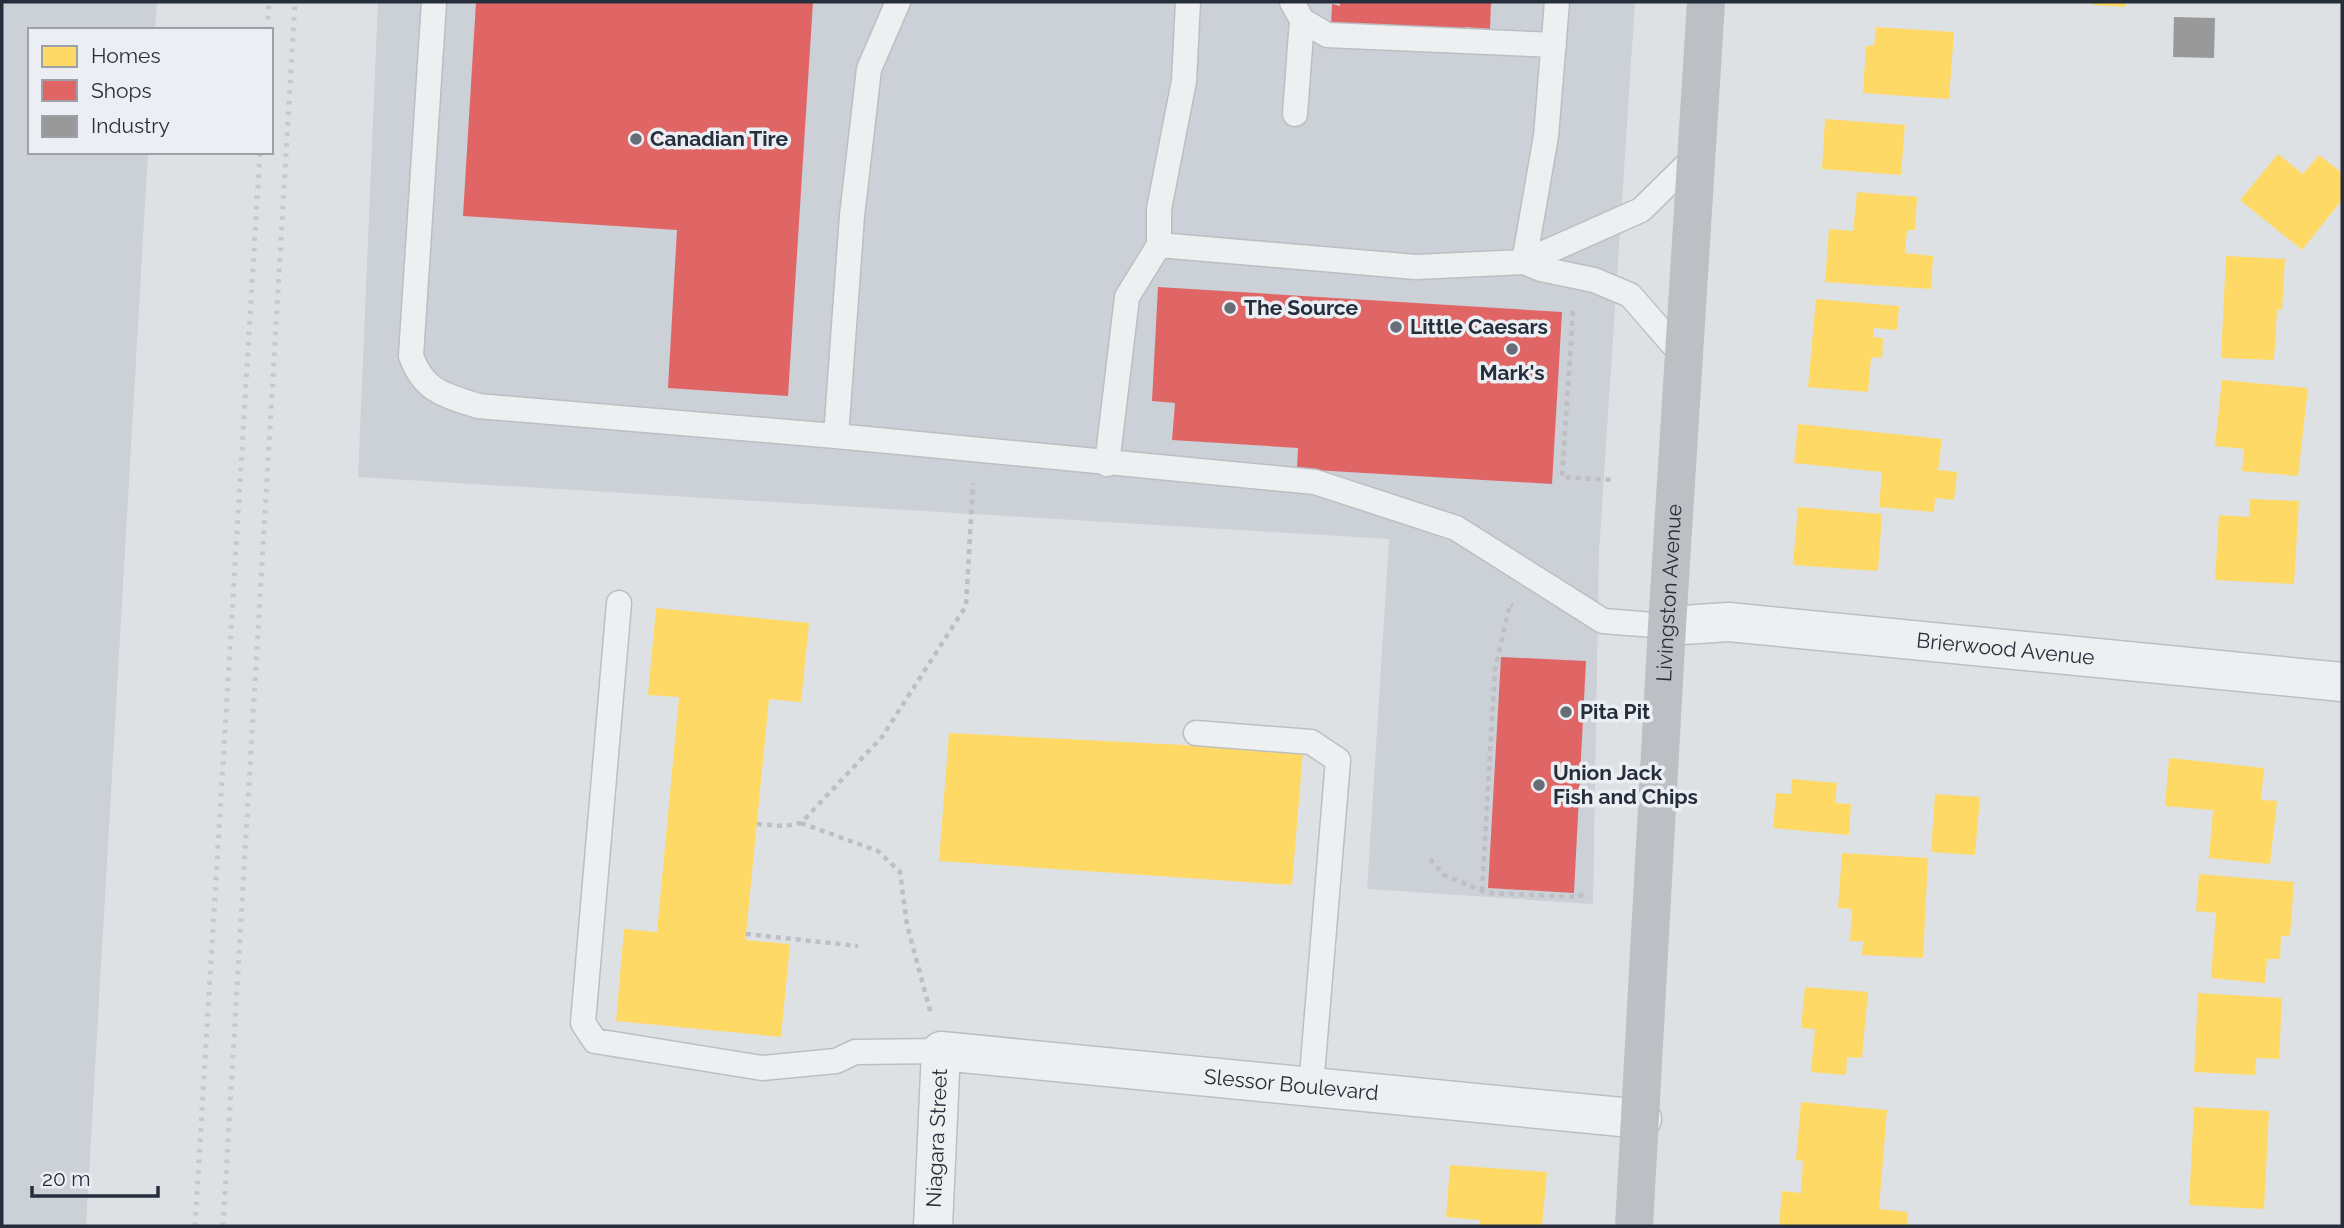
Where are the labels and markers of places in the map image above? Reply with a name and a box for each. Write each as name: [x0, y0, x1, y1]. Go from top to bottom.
place label: Canadian Tire: [650, 126, 789, 151]
marker: Canadian Tire: [628, 131, 644, 147]
place label: The Source: [1244, 295, 1359, 320]
marker: The Source: [1222, 300, 1238, 316]
place label: Little Caesars: [1410, 314, 1548, 339]
marker: Little Caesars: [1388, 319, 1404, 335]
marker: Mark's: [1504, 341, 1520, 357]
place label: Mark's: [1479, 360, 1545, 385]
place label: Pita Pit: [1580, 699, 1650, 724]
marker: Pita Pit: [1558, 704, 1574, 720]
place label: Union Jack Fish and Chips: [1553, 760, 1698, 809]
marker: Union Jack Fish and Chips: [1531, 777, 1547, 793]

